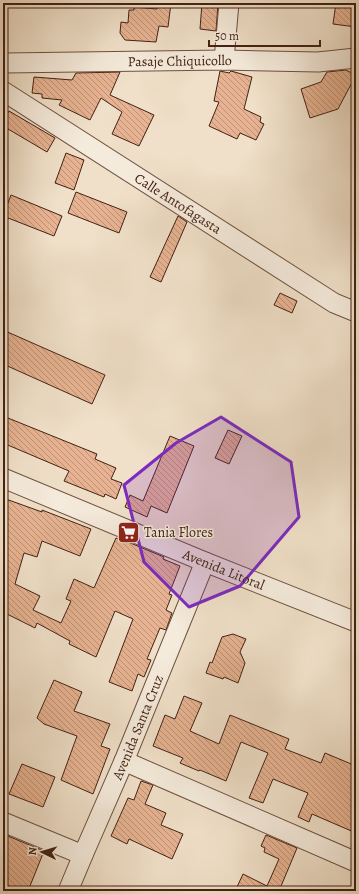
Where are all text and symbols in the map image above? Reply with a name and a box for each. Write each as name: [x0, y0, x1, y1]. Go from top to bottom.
scale bar: [209, 22, 320, 48]
text: 50 m: [215, 28, 239, 44]
street label: Pasaje Chiquicollo: [128, 50, 232, 71]
street label: Calle Antofagasta: [131, 168, 226, 238]
supermarket icon: Tania Flores: [116, 519, 142, 545]
place label: Tania Flores: [144, 523, 213, 542]
street label: Avenida Litoral: [179, 544, 268, 594]
street label: Avenida Santa Cruz: [107, 672, 168, 784]
north arrow: [22, 832, 62, 872]
text: N: [25, 847, 40, 856]

